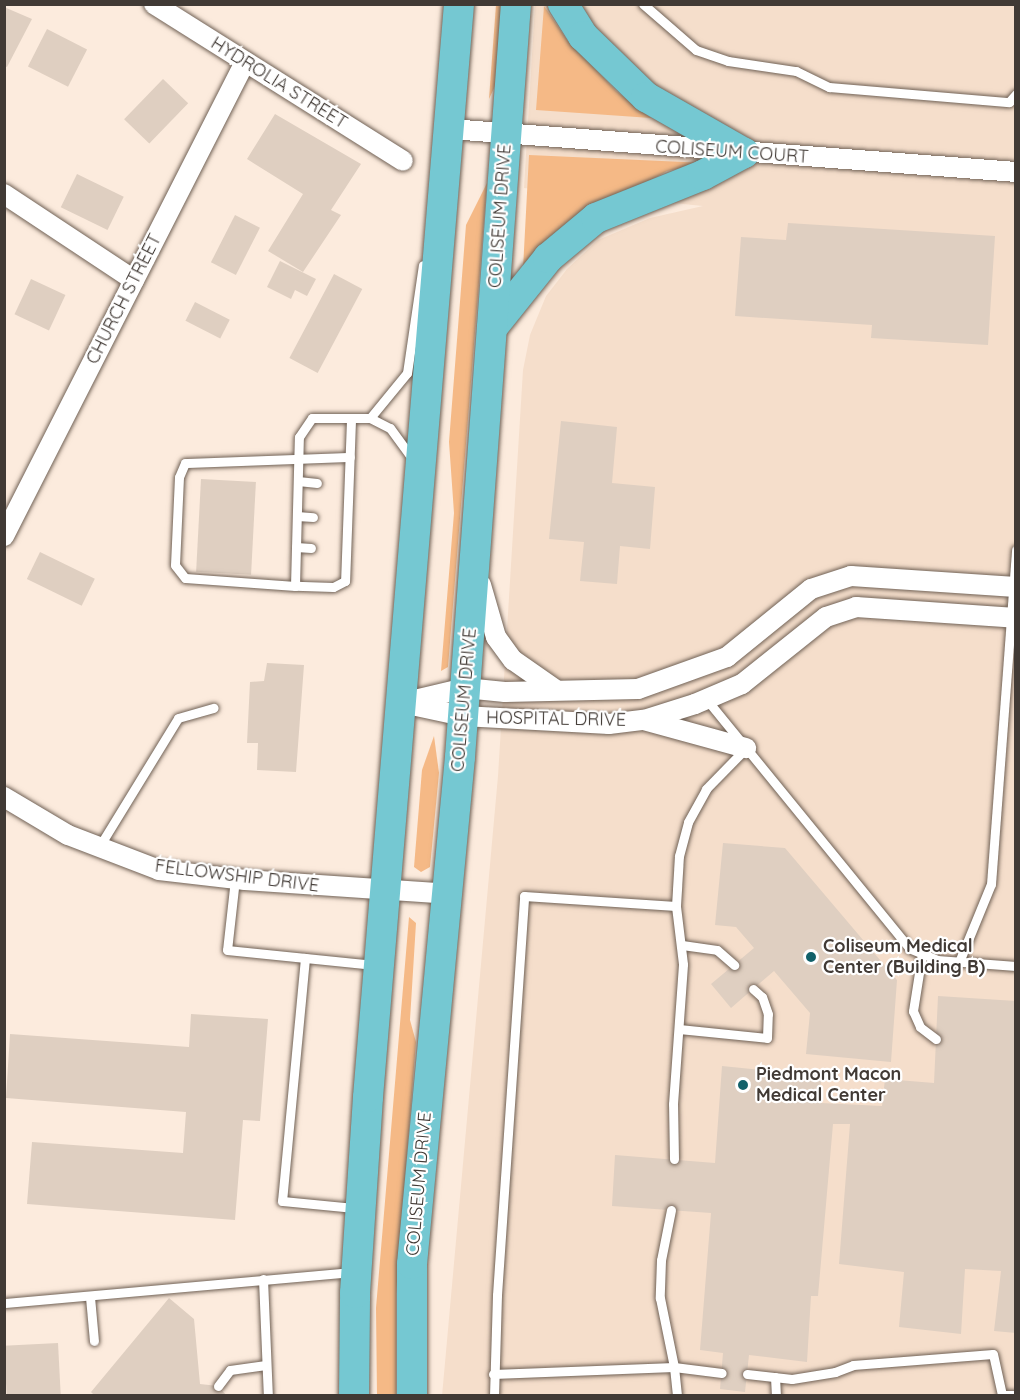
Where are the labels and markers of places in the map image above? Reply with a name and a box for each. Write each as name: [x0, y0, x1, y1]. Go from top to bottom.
place label: Coliseum Medical Center (Building B): [823, 936, 985, 978]
marker: Coliseum Medical Center (Building B): [804, 950, 818, 964]
place label: Piedmont Macon Medical Center: [756, 1064, 901, 1106]
marker: Piedmont Macon Medical Center: [734, 1076, 752, 1094]

